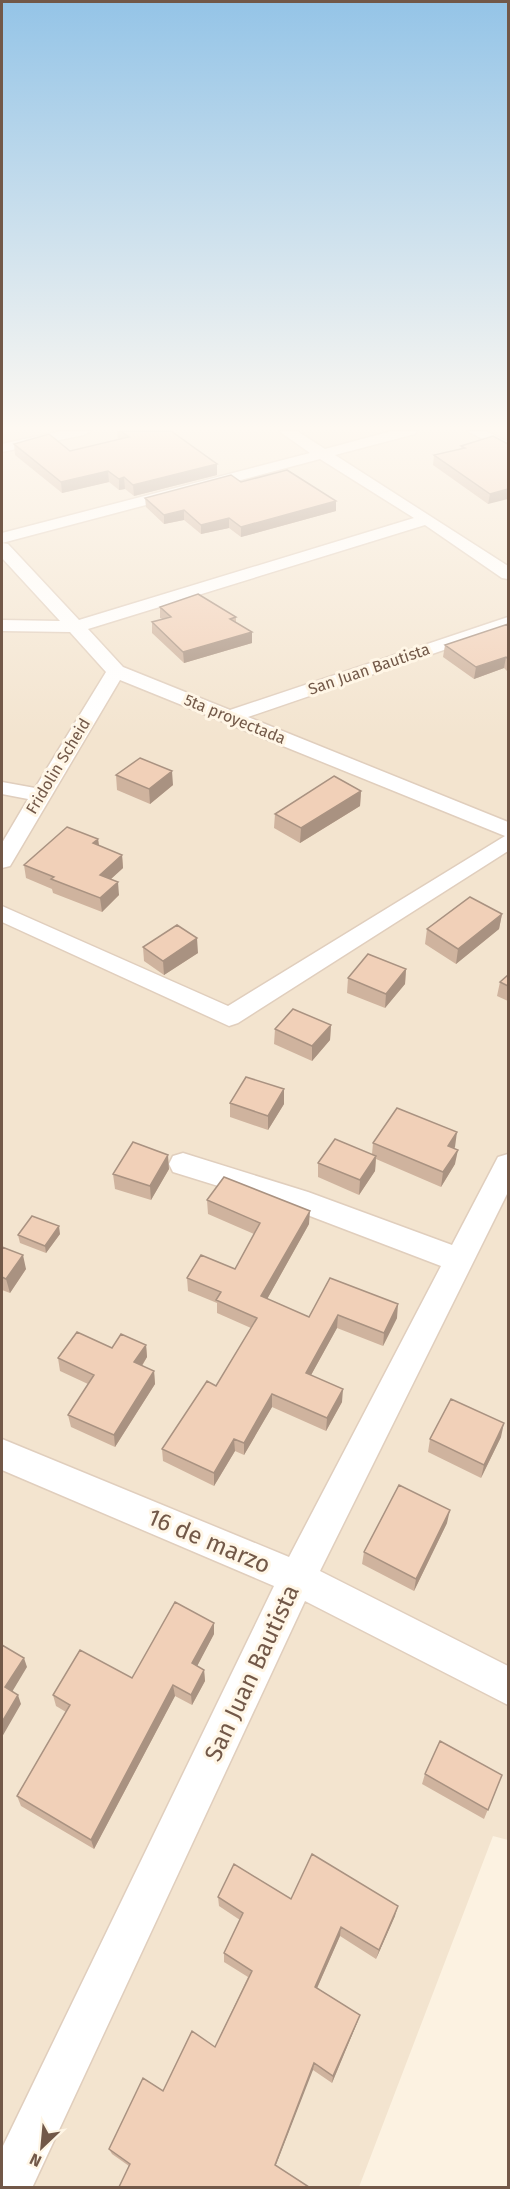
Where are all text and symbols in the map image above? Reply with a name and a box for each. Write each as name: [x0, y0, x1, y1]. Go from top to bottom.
street label: San Juan Bautista: [306, 639, 432, 699]
street label: 5ta proyectada: [181, 690, 289, 748]
street label: Fridolin Scheid: [22, 715, 94, 817]
street label: 16 de marzo: [144, 1503, 274, 1579]
street label: San Juan Bautista: [199, 1580, 305, 1766]
north arrow: [12, 2117, 72, 2177]
text: N: [27, 2149, 45, 2171]

